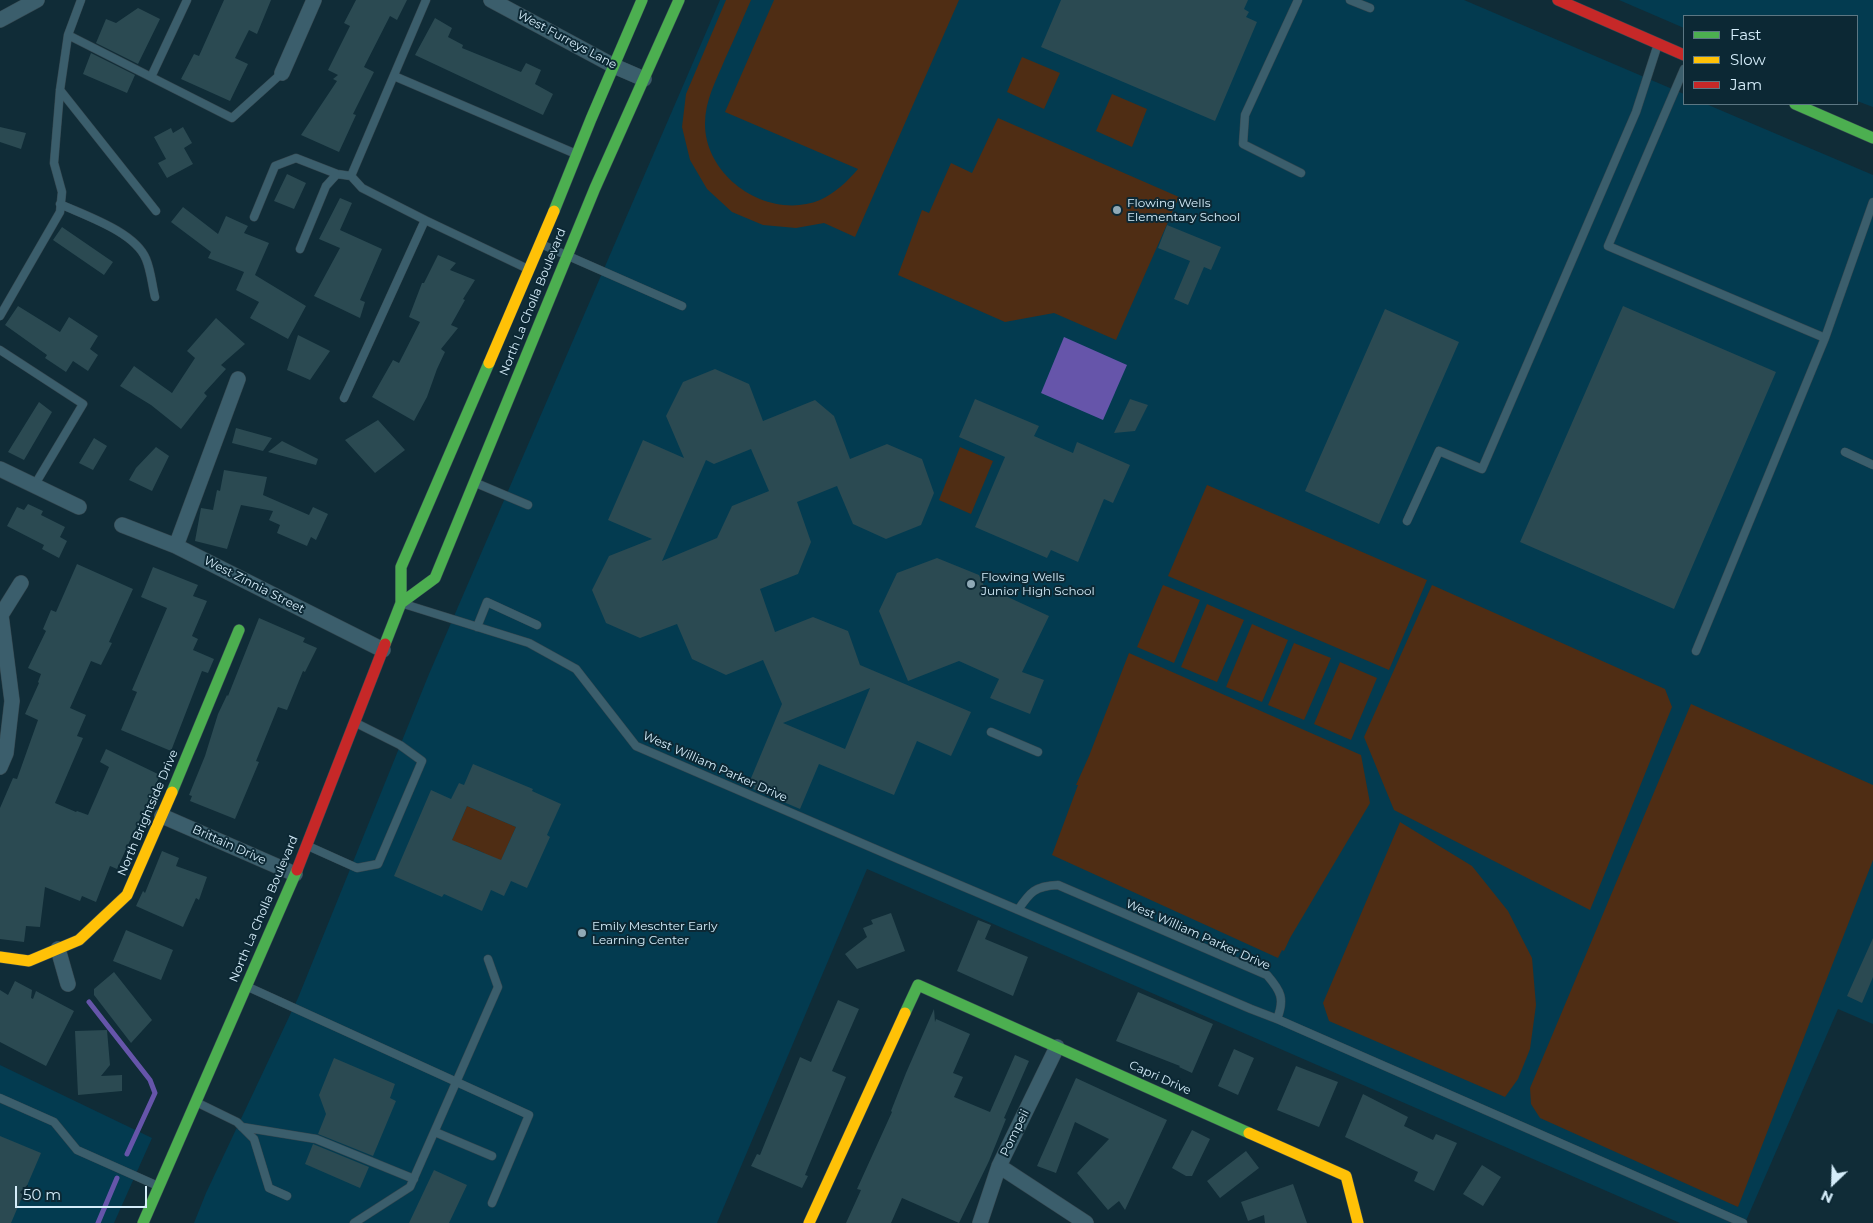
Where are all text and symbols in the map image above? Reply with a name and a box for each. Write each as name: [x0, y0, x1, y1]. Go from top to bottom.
street label: West Furreys Lane: [515, 8, 619, 72]
legend: [1683, 15, 1858, 105]
text: Fast: [1730, 25, 1761, 44]
text: Slow: [1730, 50, 1766, 69]
text: Jam: [1730, 75, 1762, 94]
place label: Flowing Wells Elementary School: [1127, 196, 1240, 224]
marker: Flowing Wells Elementary School: [1111, 204, 1123, 216]
street label: North La Cholla Boulevard: [497, 226, 569, 378]
street label: West Zinnia Street: [201, 553, 307, 617]
place label: Flowing Wells Junior High School: [981, 570, 1095, 598]
marker: Flowing Wells Junior High School: [965, 578, 977, 590]
street label: West William Parker Drive: [641, 729, 789, 805]
street label: North Brightside Drive: [115, 748, 181, 878]
street label: Brittain Drive: [190, 822, 268, 868]
street label: North La Cholla Boulevard: [227, 834, 301, 984]
street label: West William Parker Drive: [1124, 897, 1272, 973]
place label: Emily Meschter Early Learning Center: [592, 919, 717, 947]
marker: Emily Meschter Early Learning Center: [576, 927, 588, 939]
street label: Capri Drive: [1127, 1058, 1193, 1098]
street label: Pompeii: [997, 1107, 1033, 1159]
north arrow: [1808, 1158, 1858, 1208]
scale bar: [18, 1176, 150, 1208]
text: 50 m: [23, 1185, 61, 1204]
text: N: [1818, 1186, 1836, 1207]

